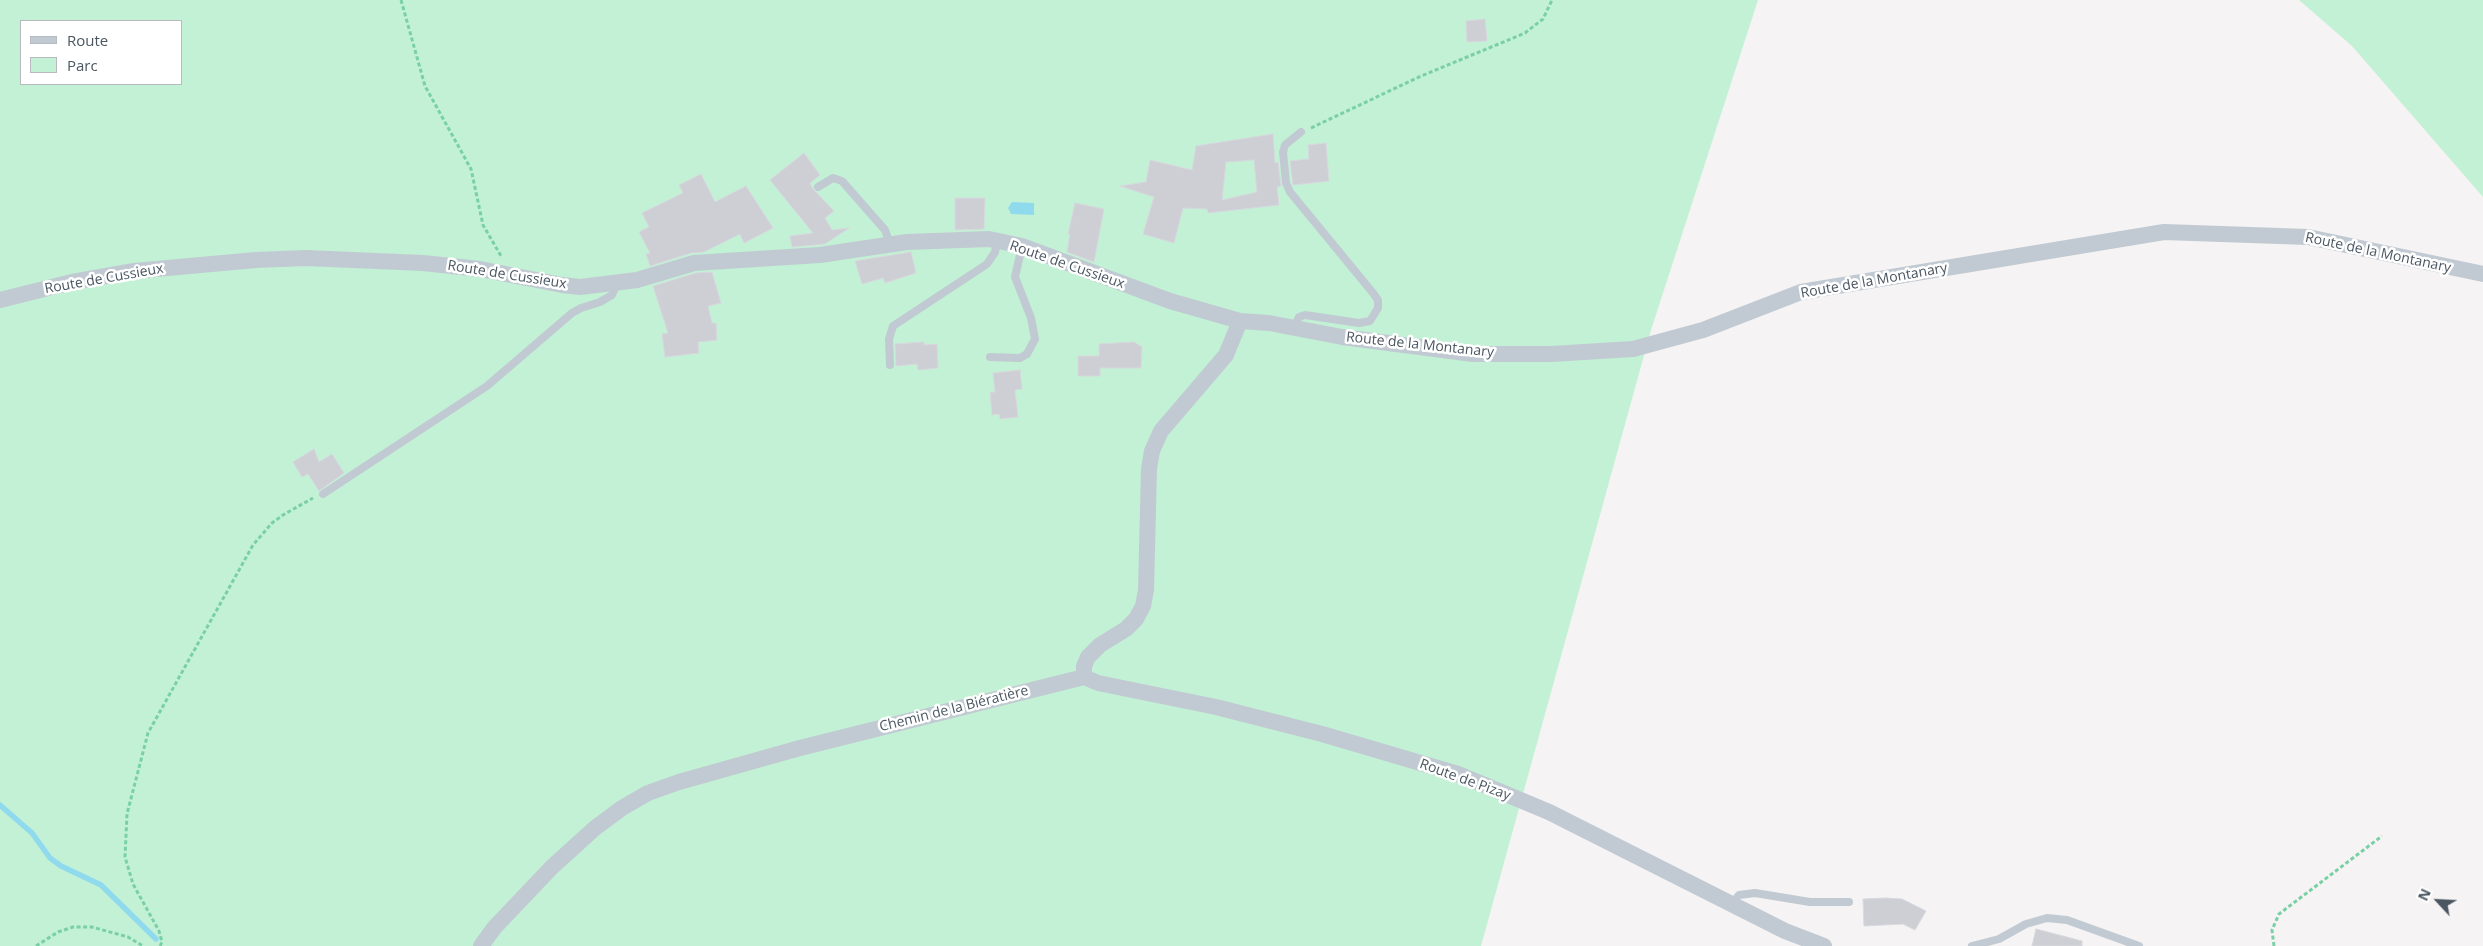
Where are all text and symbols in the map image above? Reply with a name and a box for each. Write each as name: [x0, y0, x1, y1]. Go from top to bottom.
legend: [20, 20, 182, 85]
text: Route: [67, 30, 108, 50]
text: Parc: [67, 55, 98, 75]
street label: Route de la Montanary: [2304, 229, 2452, 277]
street label: Route de Cussieux: [1007, 237, 1127, 293]
street label: Route de Cussieux: [446, 257, 568, 293]
street label: Route de Cussieux: [43, 260, 165, 298]
street label: Route de la Montanary: [1799, 260, 1949, 302]
street label: Route de la Montanary: [1345, 329, 1495, 361]
street label: Chemin de la Biératière: [878, 682, 1030, 736]
street label: Route de Pizay: [1417, 756, 1513, 804]
north arrow: [2413, 876, 2463, 926]
text: N: [2413, 885, 2435, 904]

